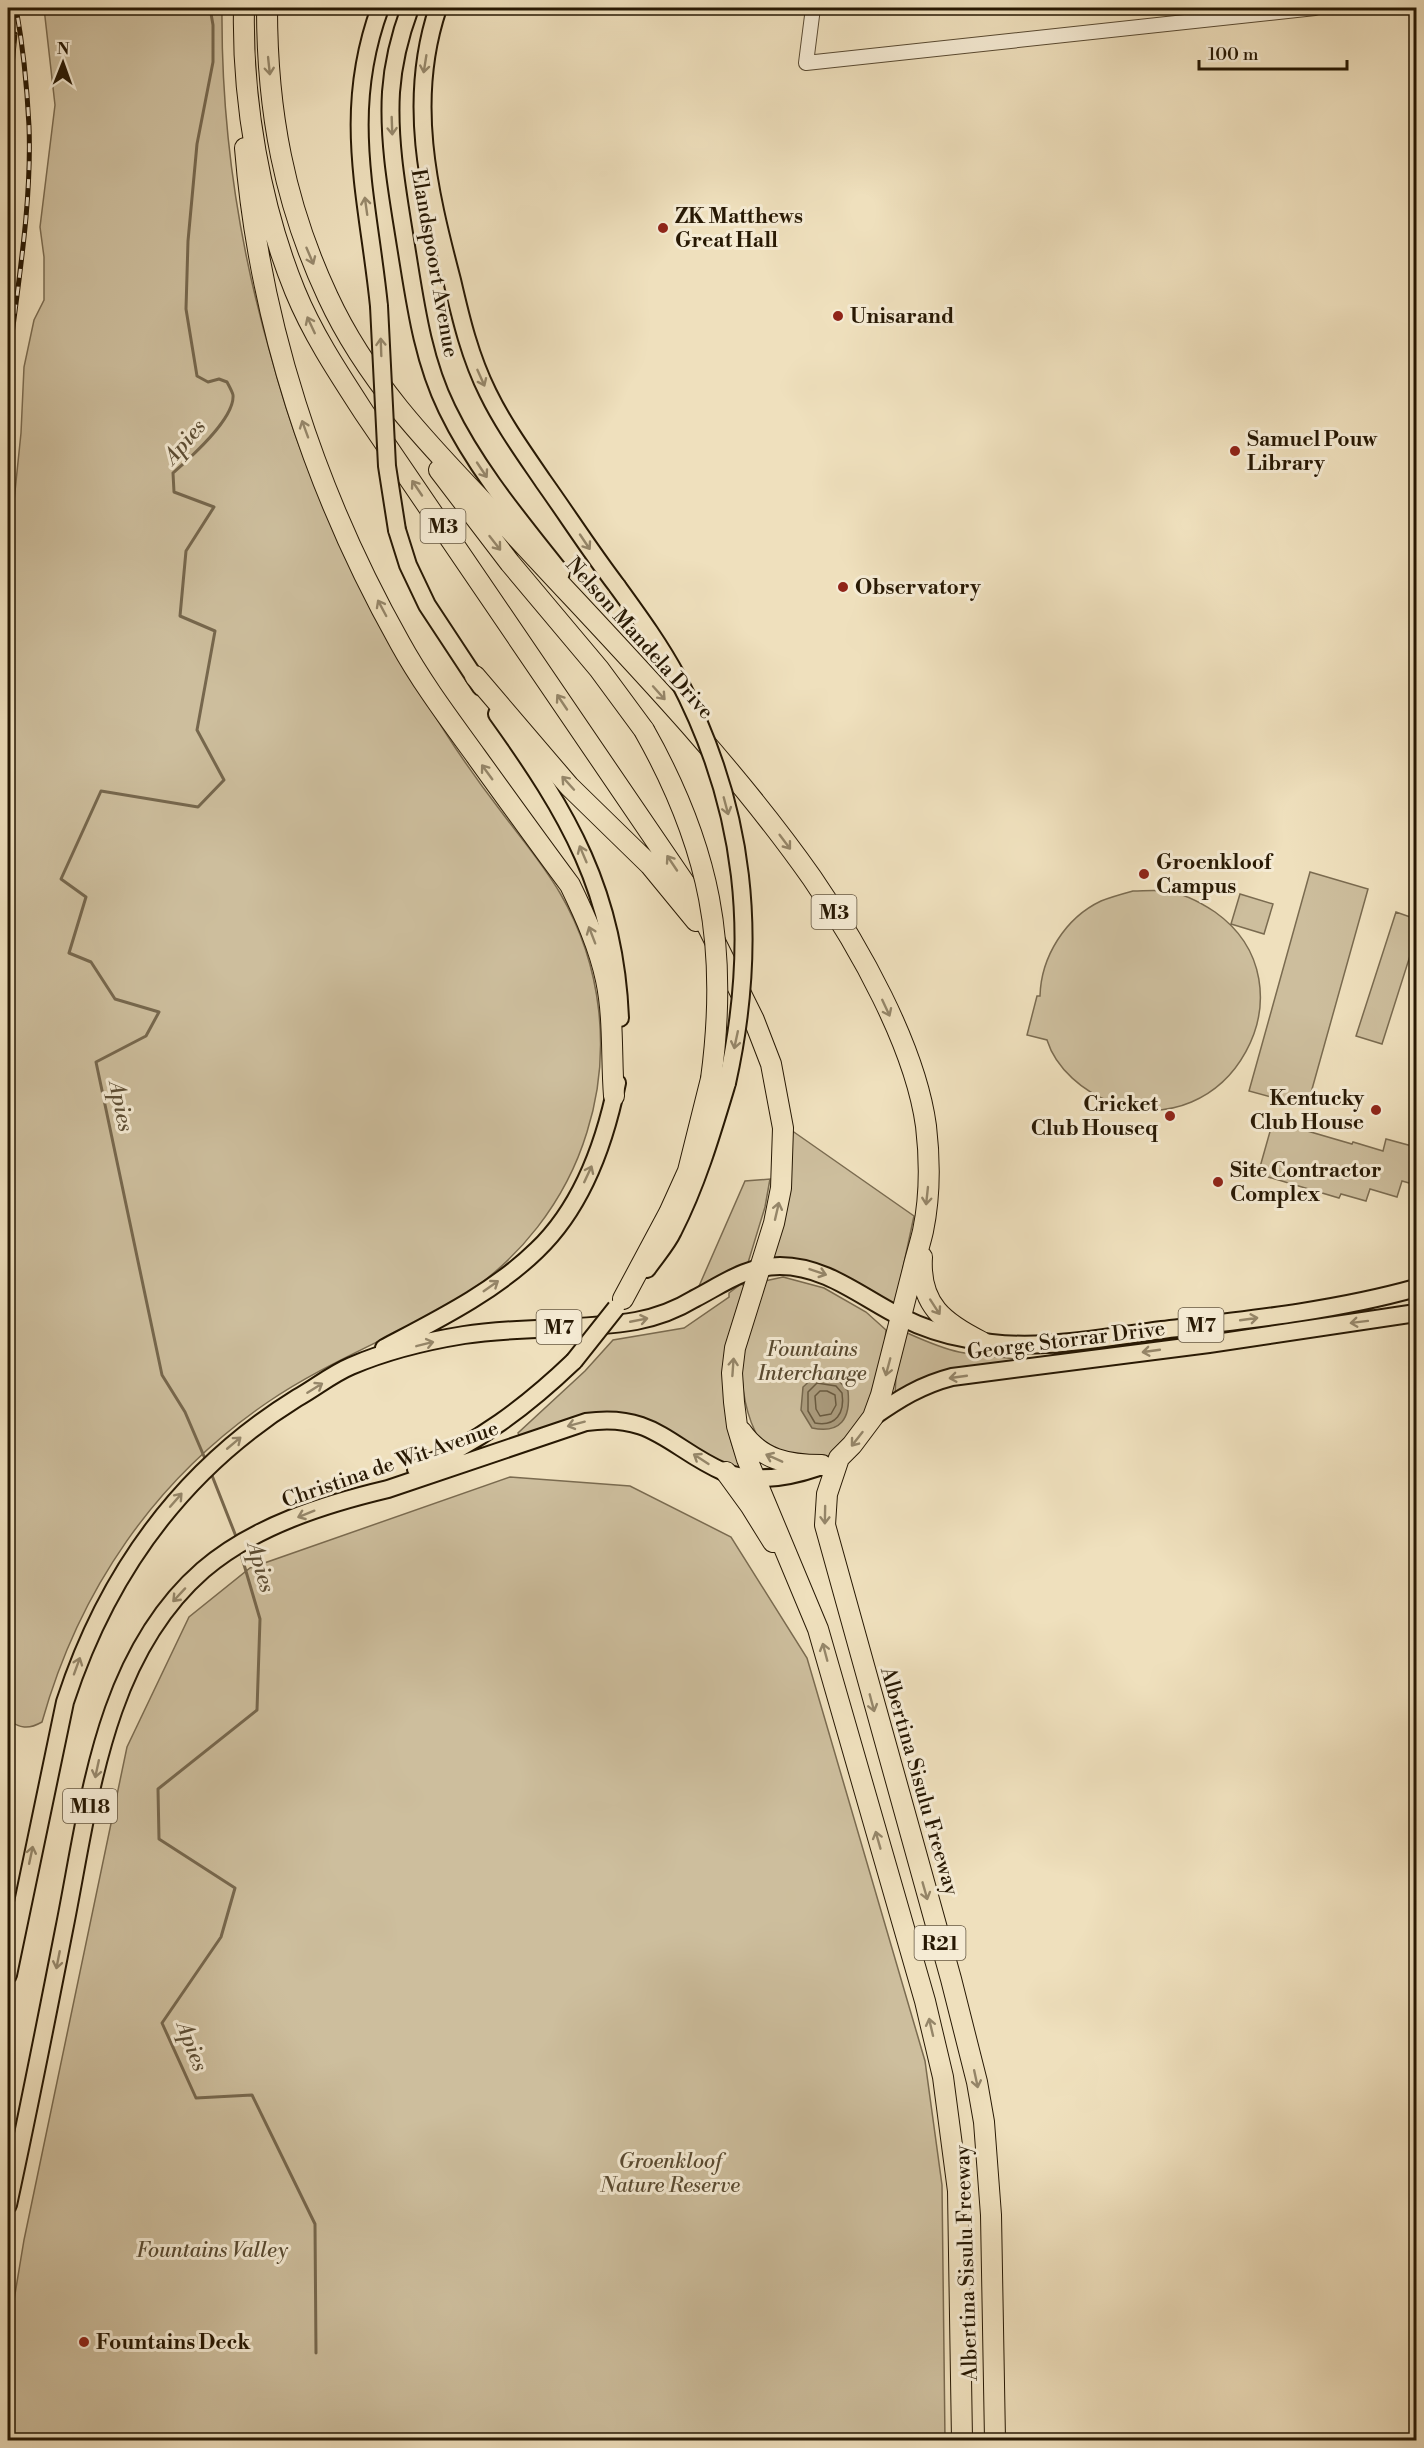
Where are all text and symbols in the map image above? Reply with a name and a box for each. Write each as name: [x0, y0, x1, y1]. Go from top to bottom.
north arrow: [33, 33, 93, 93]
scale bar: [1199, 33, 1348, 71]
text: N: [57, 39, 70, 59]
text: 100 m: [1208, 43, 1259, 66]
one-way arrow: [420, 54, 431, 74]
one-way arrow: [264, 55, 275, 75]
one-way arrow: [386, 116, 397, 136]
street label: Elandspoort Avenue: [405, 167, 463, 360]
one-way arrow: [360, 197, 371, 216]
place label: ZK Matthews Great Hall: [675, 204, 803, 254]
marker: ZK Matthews Great Hall: [656, 221, 670, 235]
one-way arrow: [305, 246, 316, 264]
place label: Unisarand: [850, 304, 954, 330]
marker: Unisarand: [831, 309, 845, 323]
one-way arrow: [305, 316, 317, 334]
one-way arrow: [376, 337, 387, 357]
one-way arrow: [476, 368, 487, 386]
water label: Apies: [157, 414, 212, 472]
one-way arrow: [298, 421, 309, 439]
place label: Samuel Pouw Library: [1247, 427, 1378, 477]
marker: Samuel Pouw Library: [1228, 444, 1242, 458]
one-way arrow: [476, 462, 489, 479]
one-way arrow: [411, 481, 423, 497]
road number: M3: [420, 509, 466, 543]
one-way arrow: [579, 533, 591, 550]
one-way arrow: [488, 535, 501, 551]
street label: Nelson Mandela Drive: [560, 552, 719, 725]
place label: Observatory: [855, 575, 981, 601]
marker: Observatory: [836, 580, 850, 594]
one-way arrow: [376, 600, 388, 617]
one-way arrow: [652, 686, 666, 701]
one-way arrow: [556, 694, 568, 710]
one-way arrow: [481, 764, 494, 780]
one-way arrow: [561, 776, 575, 791]
one-way arrow: [721, 796, 732, 815]
one-way arrow: [779, 834, 792, 850]
one-way arrow: [577, 846, 588, 864]
place label: Groenkloof Campus: [1156, 850, 1274, 900]
one-way arrow: [665, 855, 677, 872]
marker: Groenkloof Campus: [1137, 867, 1151, 881]
road number: M3: [812, 895, 856, 929]
one-way arrow: [586, 926, 597, 945]
one-way arrow: [881, 999, 893, 1017]
one-way arrow: [730, 1030, 741, 1050]
water label: Apies: [102, 1077, 139, 1134]
place label: Kentucky Club House: [1250, 1086, 1364, 1136]
place label: Cricket Club Houseq: [1031, 1092, 1159, 1142]
marker: Kentucky Club House: [1369, 1103, 1383, 1117]
marker: Cricket Club Houseq: [1163, 1109, 1177, 1123]
place label: Site Contractor Complex: [1230, 1158, 1382, 1208]
one-way arrow: [582, 1166, 594, 1184]
marker: Site Contractor Complex: [1211, 1175, 1225, 1189]
one-way arrow: [921, 1186, 932, 1206]
one-way arrow: [771, 1202, 783, 1221]
one-way arrow: [808, 1268, 827, 1279]
one-way arrow: [482, 1280, 499, 1292]
one-way arrow: [929, 1298, 941, 1315]
road number: M7: [1178, 1308, 1224, 1342]
road number: M7: [536, 1310, 582, 1344]
one-way arrow: [1239, 1313, 1259, 1324]
one-way arrow: [629, 1314, 648, 1325]
street label: George Storrar Drive: [966, 1316, 1167, 1366]
one-way arrow: [1349, 1317, 1369, 1328]
park label: Fountains Interchange: [756, 1337, 867, 1387]
one-way arrow: [415, 1338, 434, 1350]
one-way arrow: [1142, 1346, 1161, 1357]
one-way arrow: [728, 1358, 739, 1378]
one-way arrow: [882, 1358, 894, 1377]
one-way arrow: [948, 1371, 968, 1382]
one-way arrow: [306, 1381, 323, 1393]
street label: Christina de Wit Avenue: [279, 1416, 502, 1514]
one-way arrow: [567, 1419, 586, 1431]
one-way arrow: [851, 1430, 864, 1446]
one-way arrow: [226, 1436, 241, 1450]
one-way arrow: [765, 1452, 783, 1463]
one-way arrow: [693, 1453, 710, 1465]
one-way arrow: [169, 1493, 183, 1508]
one-way arrow: [819, 1504, 831, 1524]
one-way arrow: [297, 1509, 316, 1520]
water label: Apies: [240, 1537, 281, 1596]
one-way arrow: [172, 1587, 186, 1602]
one-way arrow: [818, 1643, 830, 1662]
one-way arrow: [72, 1657, 83, 1676]
street label: Albertina Sisulu Freeway: [874, 1663, 964, 1899]
one-way arrow: [867, 1693, 879, 1712]
one-way arrow: [91, 1759, 103, 1778]
road number: M18: [63, 1789, 117, 1823]
one-way arrow: [872, 1831, 883, 1850]
one-way arrow: [26, 1846, 37, 1866]
one-way arrow: [920, 1881, 932, 1900]
road number: R21: [914, 1926, 966, 1960]
one-way arrow: [52, 1950, 63, 1969]
water label: Apies: [169, 2016, 213, 2075]
one-way arrow: [925, 2018, 937, 2037]
one-way arrow: [971, 2069, 982, 2088]
street label: Albertina Sisulu Freeway: [950, 2144, 984, 2382]
park label: Groenkloof Nature Reserve: [599, 2149, 740, 2199]
park label: Fountains Valley: [136, 2238, 289, 2264]
place label: Fountains Deck: [96, 2330, 251, 2356]
marker: Fountains Deck: [77, 2335, 91, 2349]

